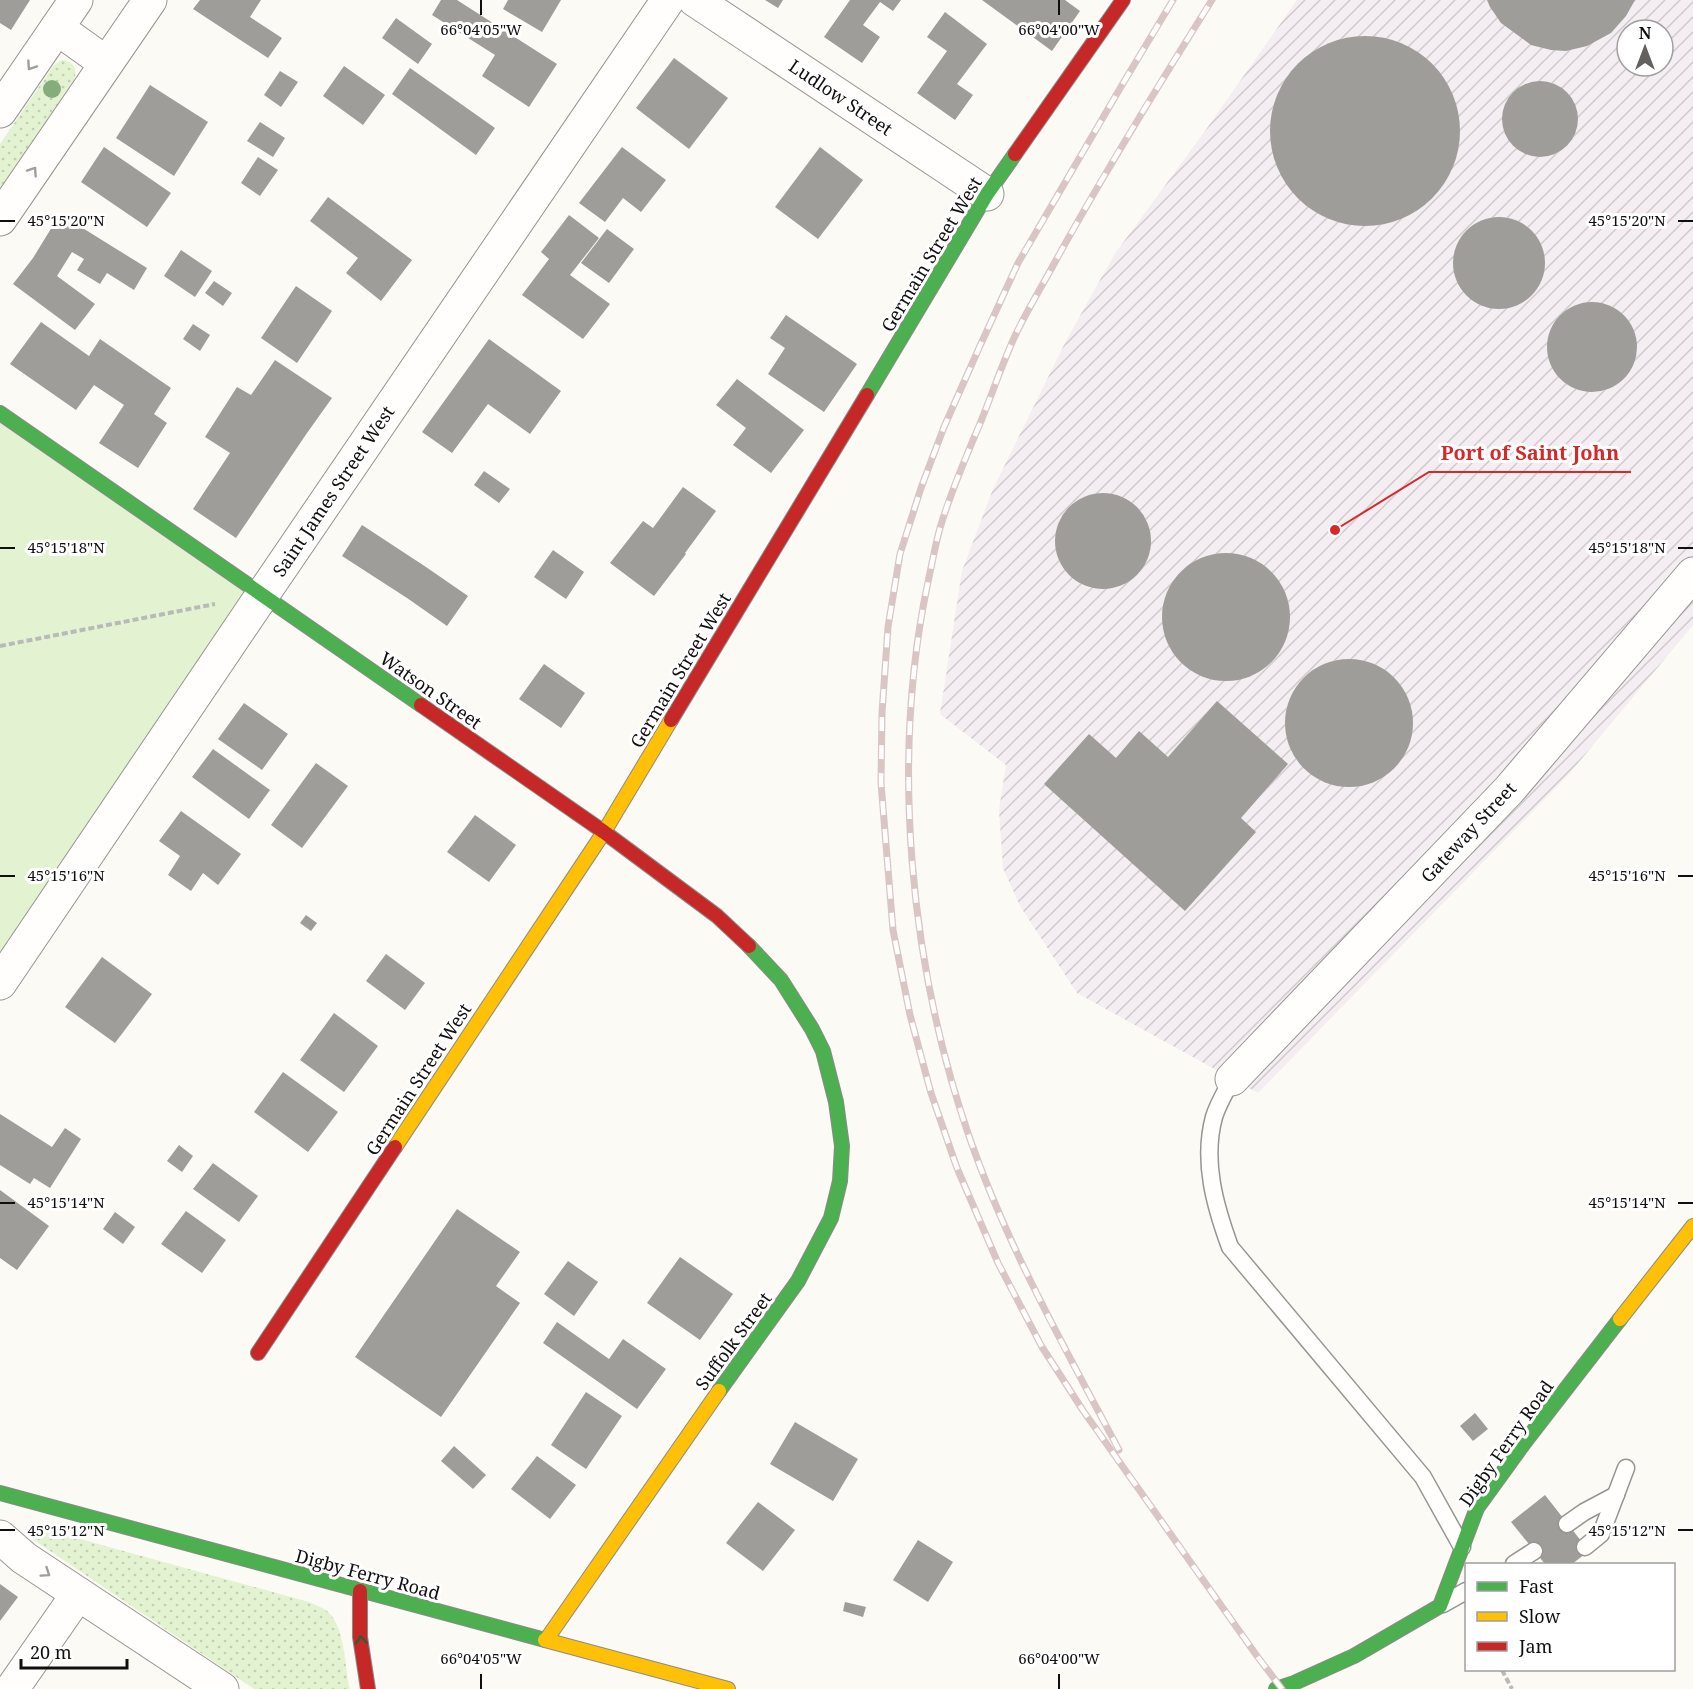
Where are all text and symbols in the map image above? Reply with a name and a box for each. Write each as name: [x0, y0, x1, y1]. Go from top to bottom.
north arrow: [1615, 18, 1675, 78]
text: 66°04'05"W: [440, 19, 522, 39]
text: 66°04'00"W: [1018, 19, 1100, 39]
text: N: [1639, 22, 1652, 44]
street label: Ludlow Street: [785, 53, 897, 141]
one-way arrow: [27, 59, 38, 70]
one-way arrow: [26, 166, 37, 177]
street label: Germain Street West: [875, 172, 987, 336]
text: 45°15'20"N: [27, 210, 105, 230]
text: 45°15'20"N: [1588, 210, 1666, 230]
street label: Saint James Street West: [267, 401, 399, 581]
callout: Port of Saint John: [1429, 434, 1631, 472]
text: Port of Saint John: [1441, 439, 1619, 466]
text: 45°15'18"N: [27, 537, 105, 557]
text: 45°15'18"N: [1588, 537, 1666, 557]
street label: Germain Street West: [624, 588, 736, 752]
street label: Watson Street: [375, 646, 487, 734]
street label: Gateway Street: [1415, 777, 1521, 887]
text: 45°15'16"N: [27, 865, 105, 885]
text: 45°15'16"N: [1588, 865, 1666, 885]
street label: Germain Street West: [360, 998, 476, 1160]
text: 45°15'14"N: [27, 1192, 105, 1212]
text: 45°15'14"N: [1588, 1192, 1666, 1212]
street label: Suffolk Street: [689, 1287, 777, 1395]
street label: Digby Ferry Road: [1453, 1375, 1559, 1511]
text: 45°15'12"N: [27, 1520, 105, 1540]
text: 45°15'12"N: [1588, 1520, 1666, 1540]
street label: Digby Ferry Road: [293, 1543, 443, 1605]
legend: [1465, 1563, 1675, 1671]
one-way arrow: [39, 1566, 50, 1577]
text: Fast: [1519, 1574, 1554, 1598]
text: Slow: [1519, 1604, 1561, 1628]
scale bar: [21, 1632, 128, 1670]
text: Jam: [1518, 1634, 1553, 1658]
one-way arrow: [355, 1636, 368, 1645]
text: 20 m: [30, 1640, 72, 1664]
text: 66°04'05"W: [440, 1648, 522, 1668]
text: 66°04'00"W: [1018, 1648, 1100, 1668]

